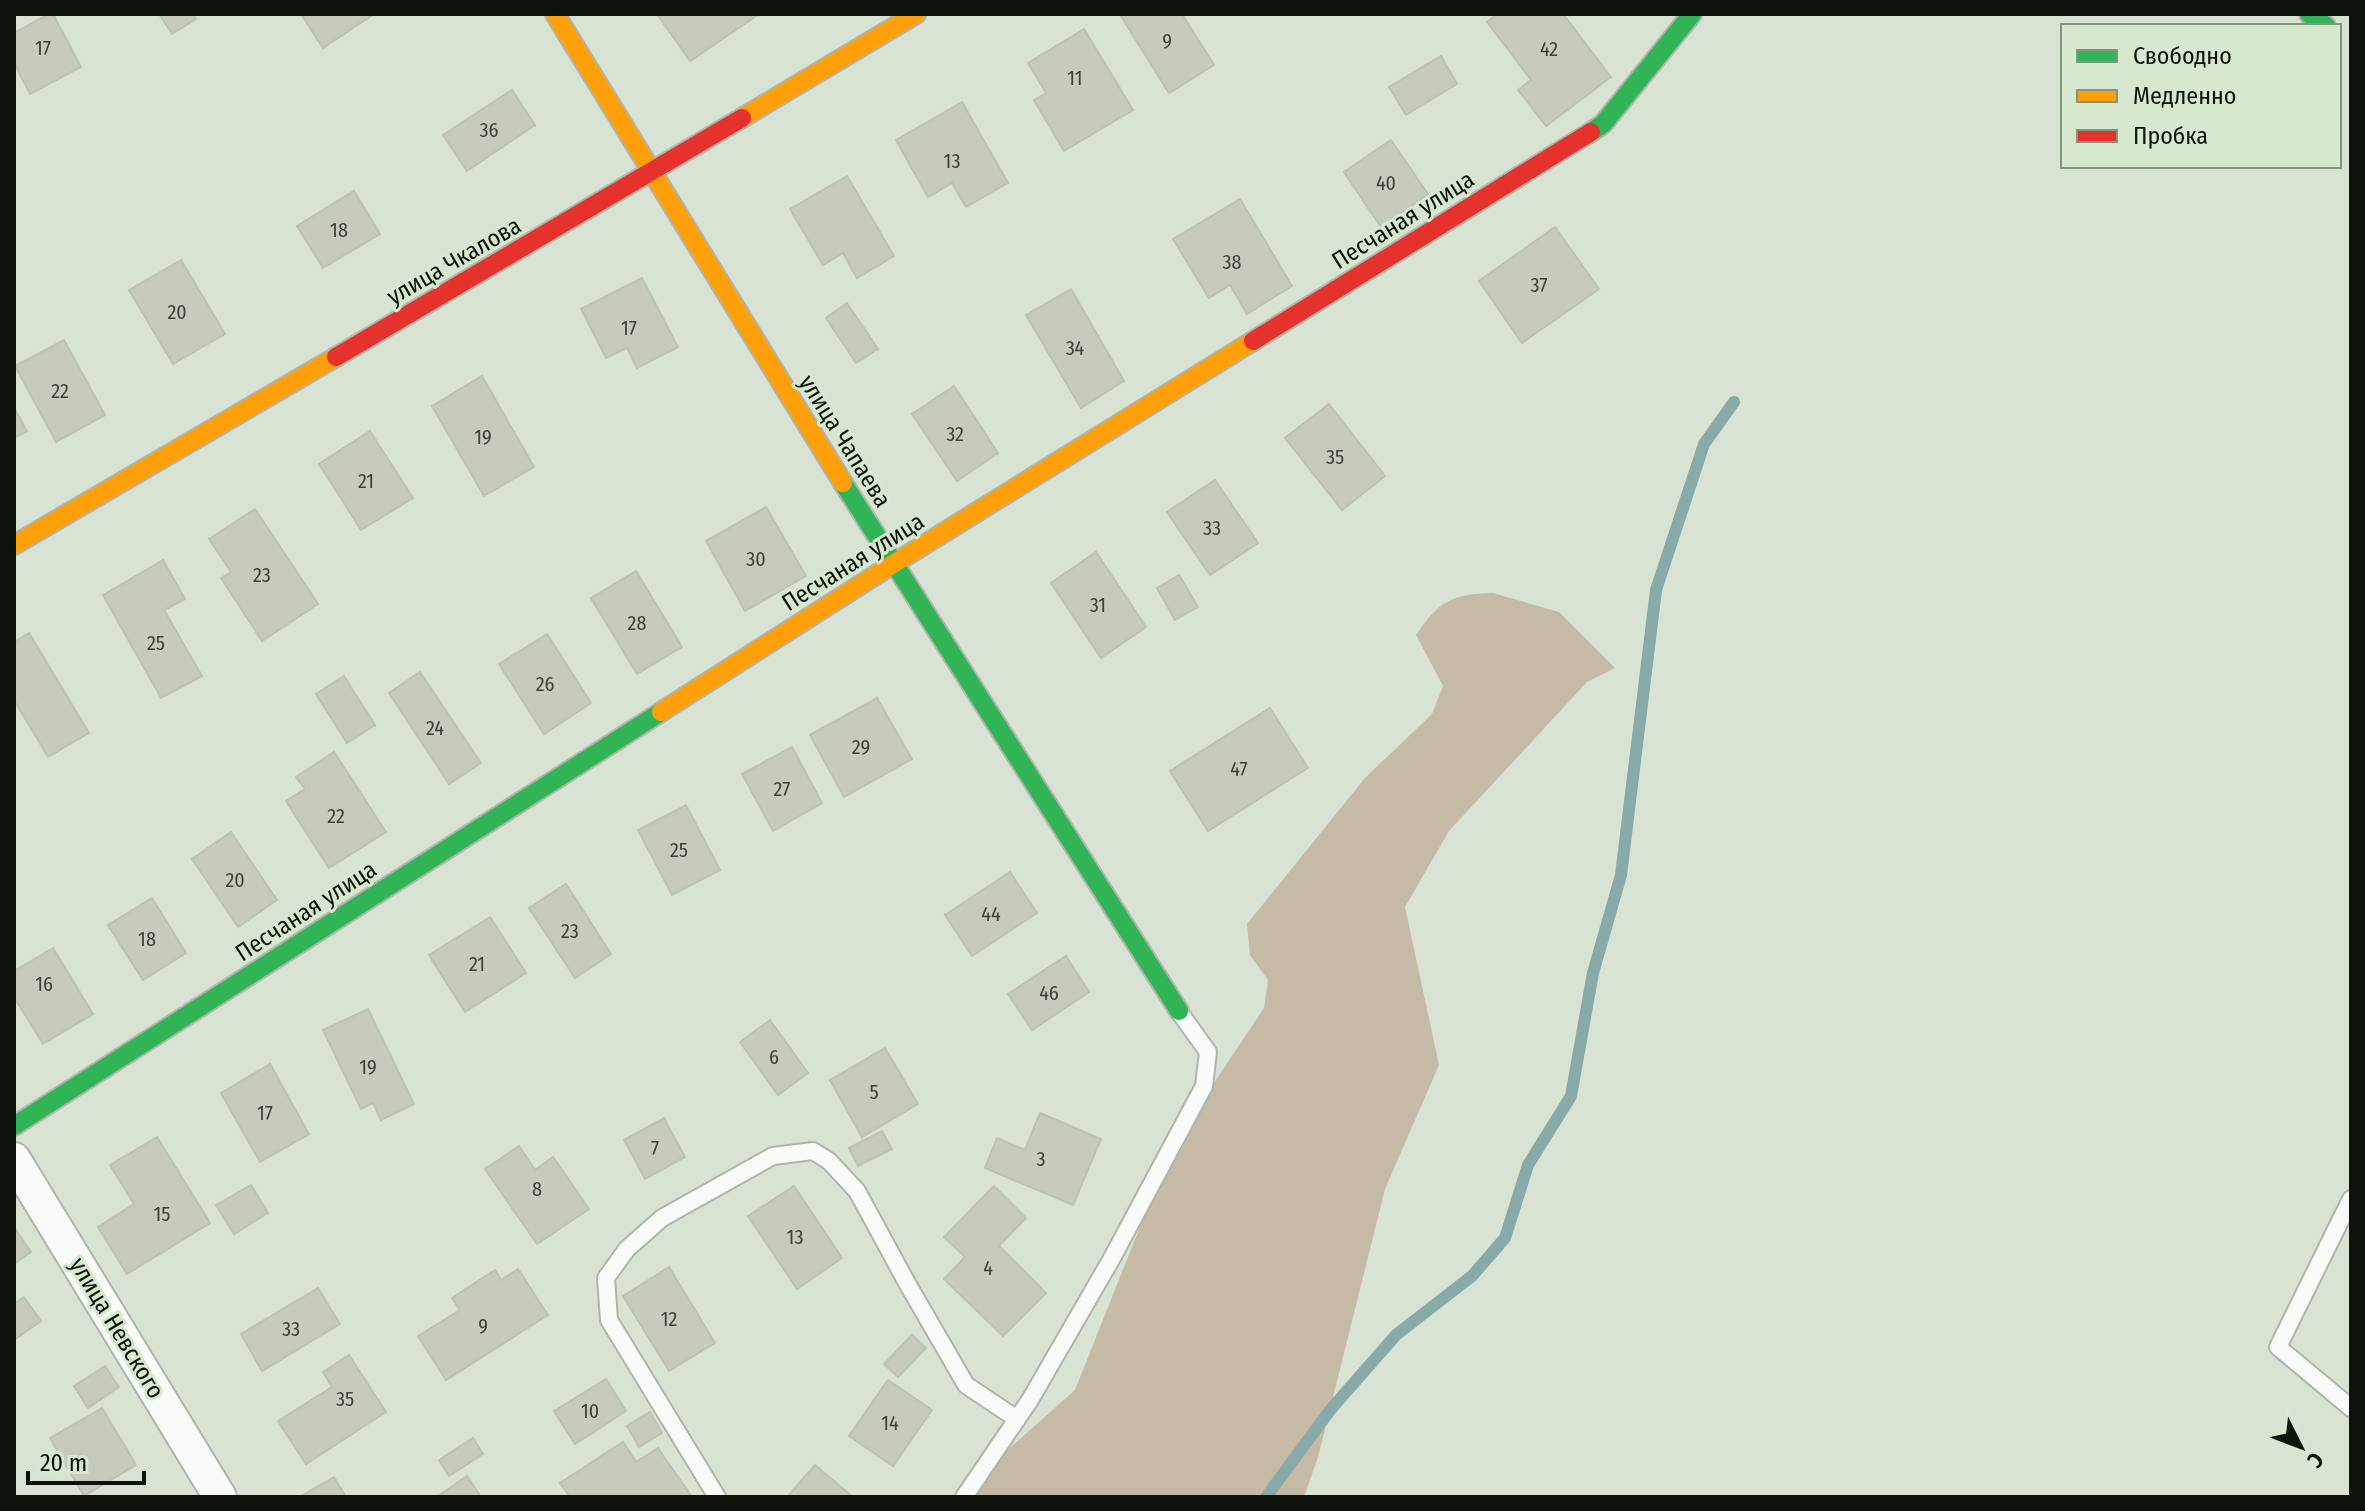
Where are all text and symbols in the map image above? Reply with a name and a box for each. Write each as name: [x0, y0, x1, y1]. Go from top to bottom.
legend: [2061, 24, 2341, 168]
house number: 9: [1162, 29, 1172, 53]
house number: 17: [35, 36, 51, 60]
house number: 42: [1540, 37, 1558, 61]
text: Свободно: [2133, 42, 2232, 70]
house number: 11: [1067, 66, 1083, 90]
text: Медленно: [2133, 82, 2236, 110]
house number: 36: [480, 118, 499, 142]
text: Пробка: [2133, 122, 2208, 150]
house number: 13: [944, 149, 960, 173]
street label: Песчаная улица: [1327, 165, 1479, 275]
house number: 40: [1376, 171, 1396, 195]
street label: улица Чкалова: [382, 211, 526, 311]
house number: 18: [330, 218, 348, 242]
house number: 38: [1222, 250, 1242, 274]
house number: 37: [1530, 273, 1548, 297]
house number: 20: [167, 300, 187, 324]
house number: 17: [621, 316, 637, 340]
house number: 34: [1066, 336, 1085, 360]
street label: улица Чапаева: [793, 370, 897, 512]
house number: 22: [51, 379, 69, 403]
house number: 32: [946, 422, 964, 446]
house number: 19: [474, 425, 492, 449]
house number: 35: [1326, 445, 1344, 469]
house number: 21: [358, 469, 374, 493]
street label: Песчаная улица: [777, 507, 929, 617]
house number: 33: [1203, 516, 1221, 540]
house number: 30: [746, 547, 766, 571]
house number: 23: [253, 563, 271, 587]
house number: 31: [1090, 593, 1106, 617]
house number: 28: [628, 611, 646, 635]
house number: 25: [147, 631, 165, 655]
house number: 26: [536, 672, 554, 696]
house number: 24: [426, 716, 444, 740]
house number: 29: [852, 735, 870, 759]
house number: 47: [1230, 757, 1248, 781]
house number: 27: [774, 777, 790, 801]
house number: 22: [327, 804, 345, 828]
house number: 25: [670, 838, 688, 862]
street label: Песчаная улица: [230, 855, 382, 967]
house number: 20: [225, 868, 245, 892]
house number: 44: [981, 902, 1001, 926]
house number: 23: [561, 919, 579, 943]
house number: 18: [138, 927, 156, 951]
house number: 21: [469, 952, 485, 976]
house number: 16: [35, 972, 53, 996]
house number: 46: [1039, 981, 1059, 1005]
house number: 6: [769, 1045, 779, 1069]
house number: 19: [359, 1055, 377, 1079]
house number: 5: [869, 1080, 879, 1104]
house number: 17: [257, 1101, 273, 1125]
house number: 7: [651, 1136, 659, 1160]
house number: 3: [1036, 1147, 1046, 1171]
house number: 8: [532, 1177, 542, 1201]
house number: 15: [154, 1202, 170, 1226]
house number: 13: [787, 1225, 803, 1249]
street label: улица Невского: [64, 1252, 170, 1404]
house number: 4: [983, 1256, 993, 1280]
house number: 12: [661, 1307, 677, 1331]
house number: 9: [478, 1314, 488, 1338]
house number: 33: [282, 1317, 300, 1341]
house number: 35: [336, 1387, 354, 1411]
house number: 10: [581, 1399, 599, 1423]
north arrow: [2261, 1407, 2341, 1487]
house number: 14: [881, 1411, 899, 1435]
scale bar: [28, 1435, 144, 1485]
text: С: [2301, 1447, 2329, 1474]
text: 20 m: [40, 1449, 87, 1477]

